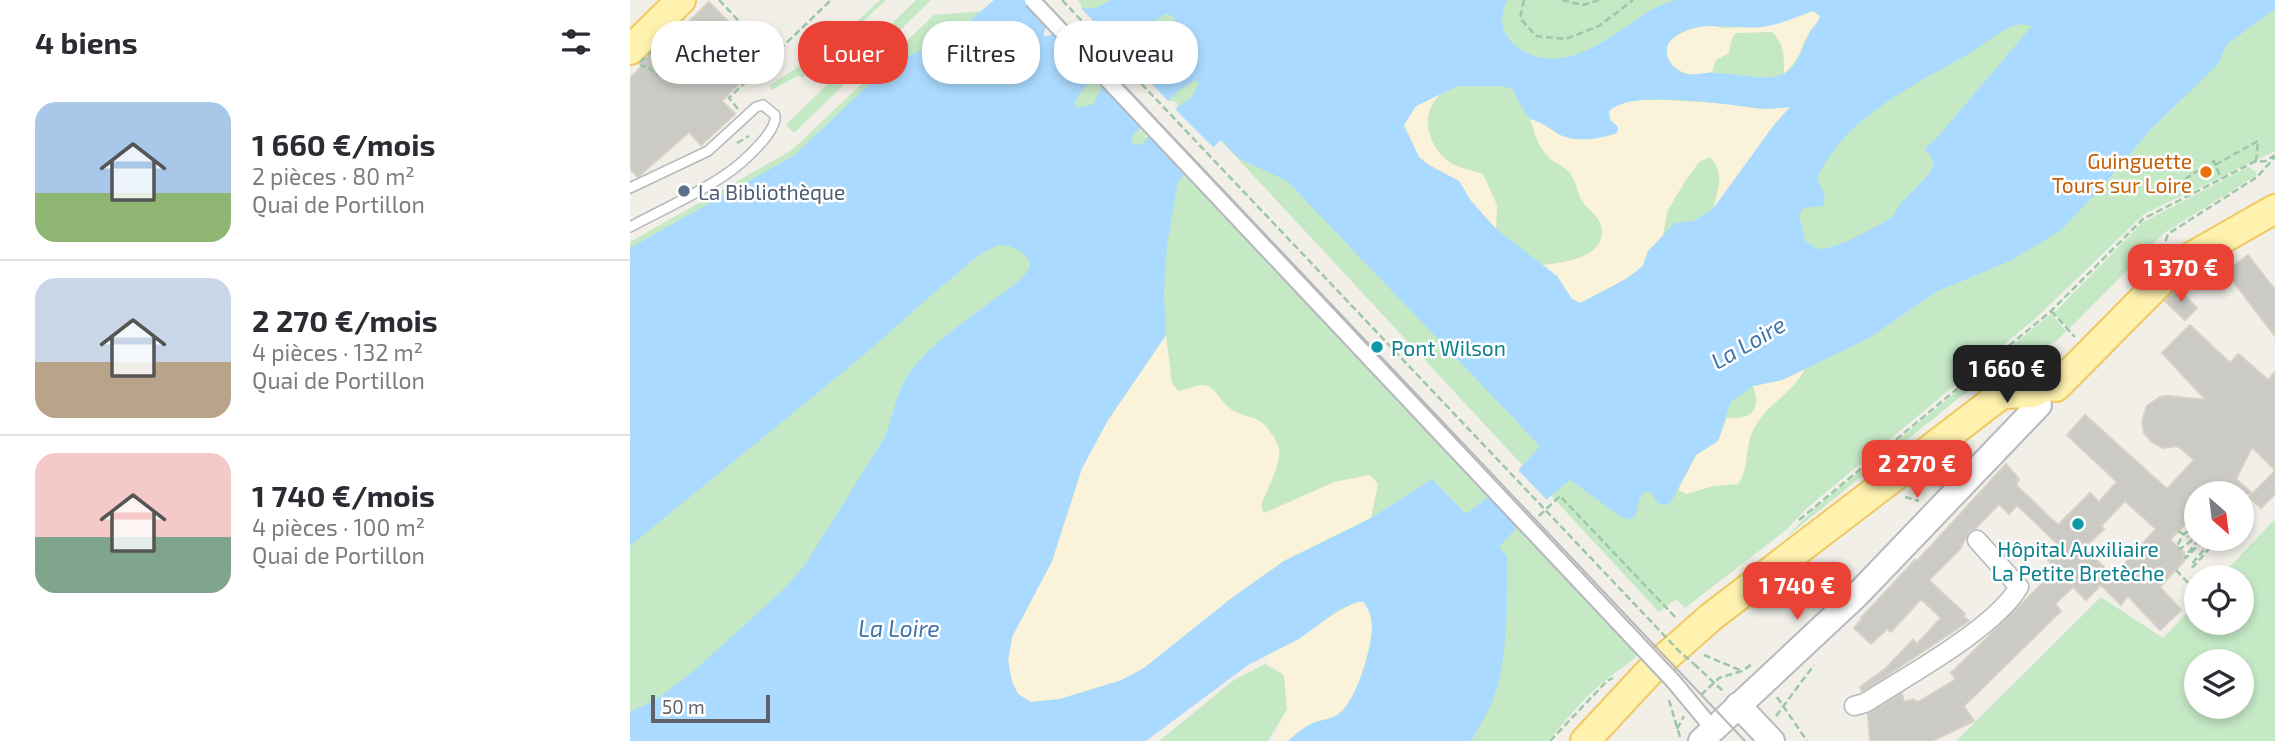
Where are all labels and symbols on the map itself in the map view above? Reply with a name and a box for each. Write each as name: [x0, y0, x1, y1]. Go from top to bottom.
place label: Guinguette Tours sur Loire: [2052, 148, 2192, 197]
marker: Guinguette Tours sur Loire: [2198, 164, 2214, 180]
place label: La Bibliothèque: [698, 179, 845, 204]
marker: La Bibliothèque: [676, 183, 692, 199]
pin: 1 370 €: [2116, 244, 2246, 304]
water label: La Loire: [1706, 310, 1790, 374]
place label: Pont Wilson: [1391, 335, 1506, 360]
marker: Pont Wilson: [1369, 339, 1385, 355]
pin: 1 660 €: [1942, 346, 2072, 405]
pin: 2 270 €: [1852, 440, 1982, 500]
north arrow: [2184, 481, 2254, 551]
marker: Hôpital Auxiliaire La Petite Bretèche: [2070, 516, 2086, 532]
place label: Hôpital Auxiliaire La Petite Bretèche: [1991, 536, 2165, 585]
pin: 1 740 €: [1732, 562, 1862, 622]
water label: La Loire: [858, 614, 940, 642]
scale bar: [651, 692, 770, 724]

